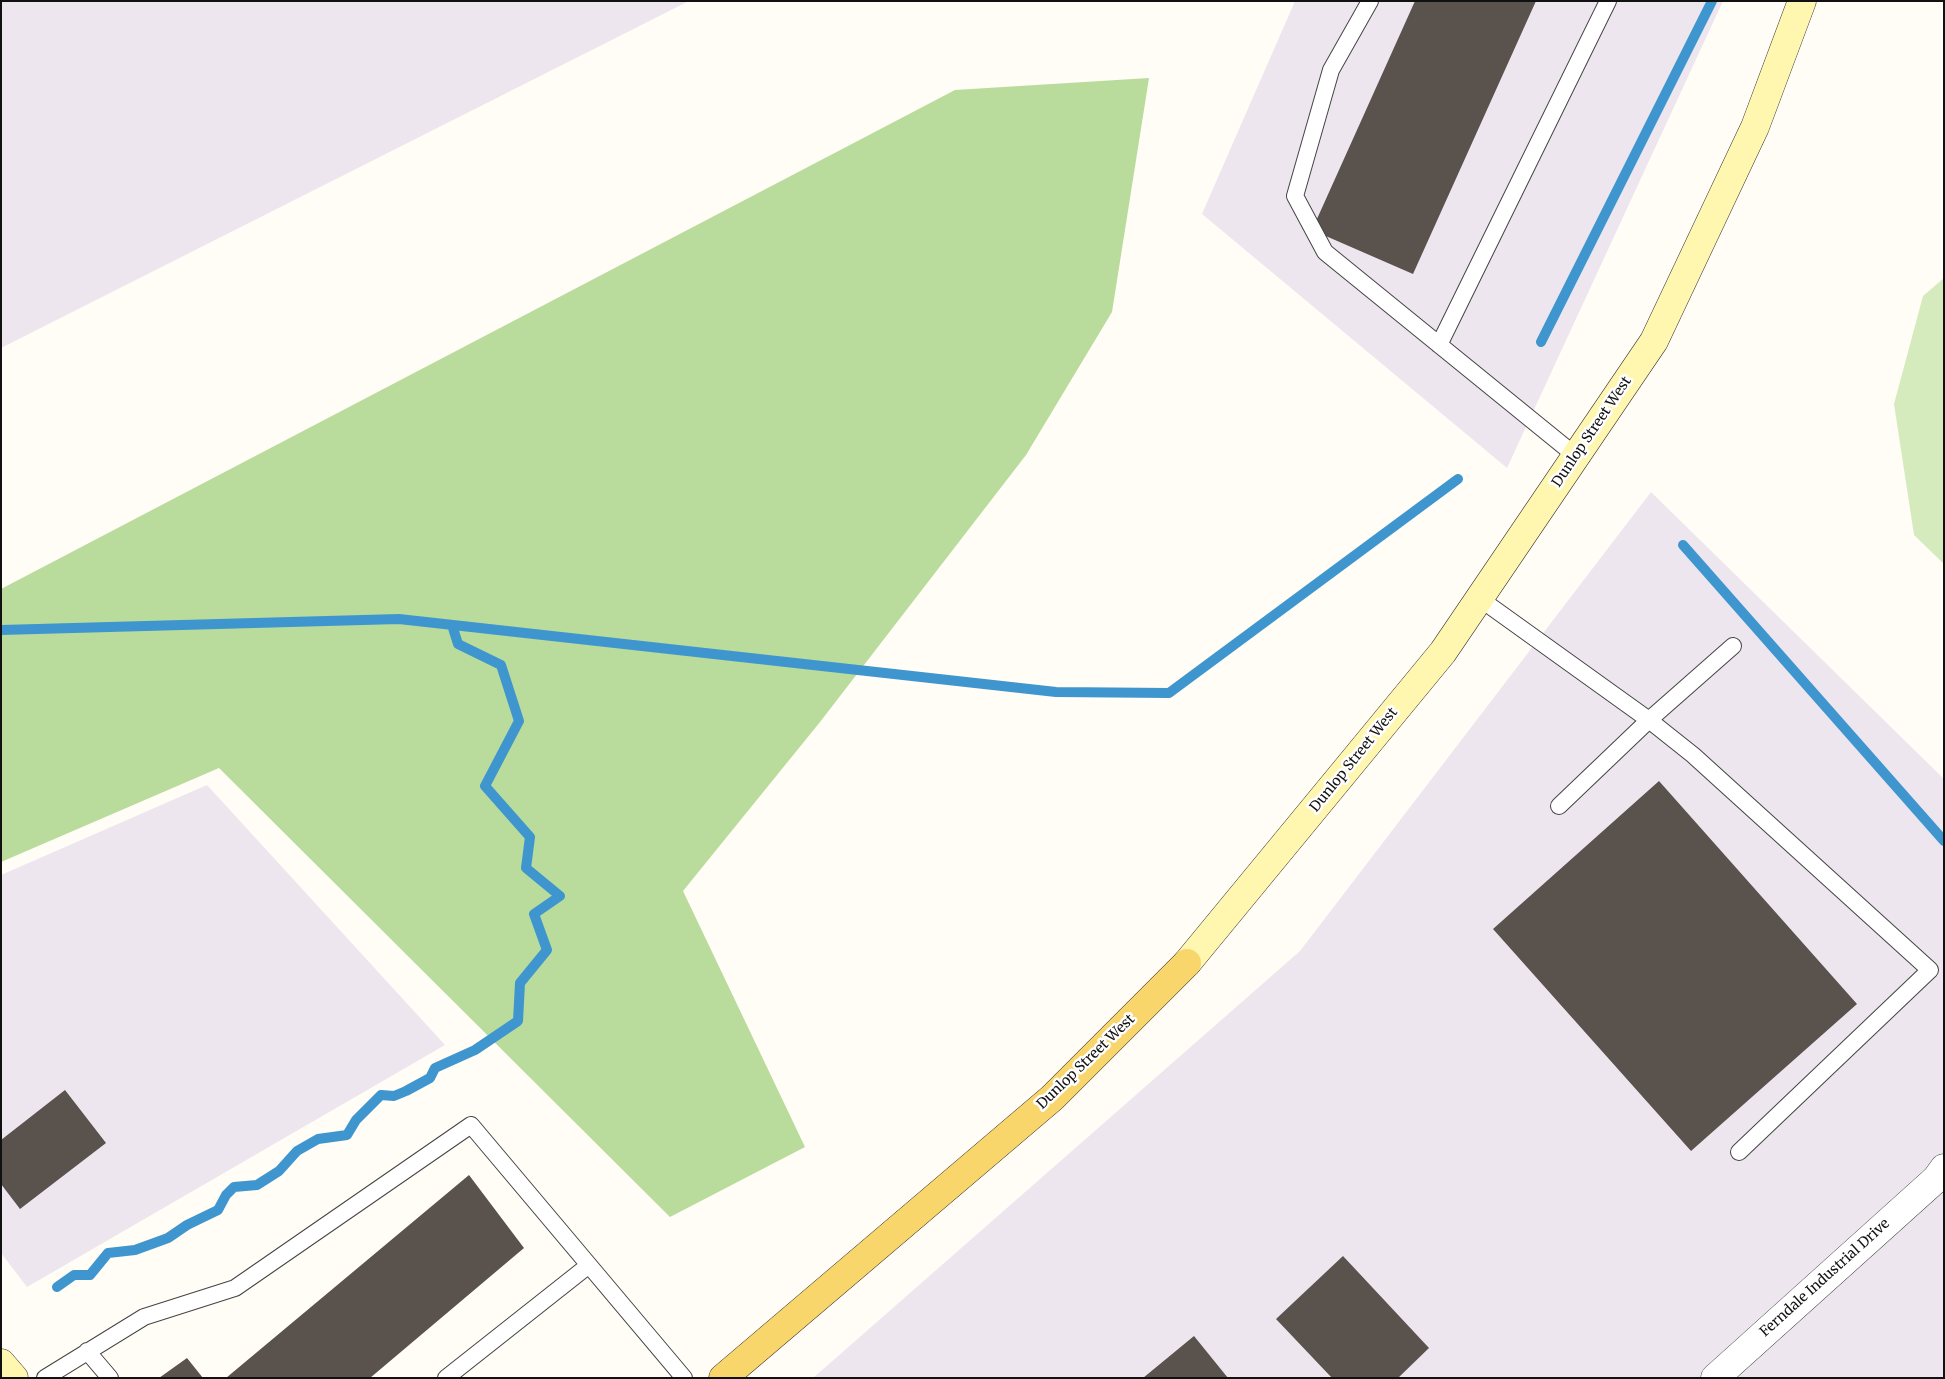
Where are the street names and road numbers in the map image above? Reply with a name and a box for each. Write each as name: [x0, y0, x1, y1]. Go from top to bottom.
street label: Dunlop Street West: [1549, 374, 1635, 490]
street label: Dunlop Street West: [1307, 704, 1401, 816]
street label: Dunlop Street West: [1034, 1011, 1138, 1113]
street label: Ferndale Industrial Drive: [1757, 1215, 1893, 1341]

